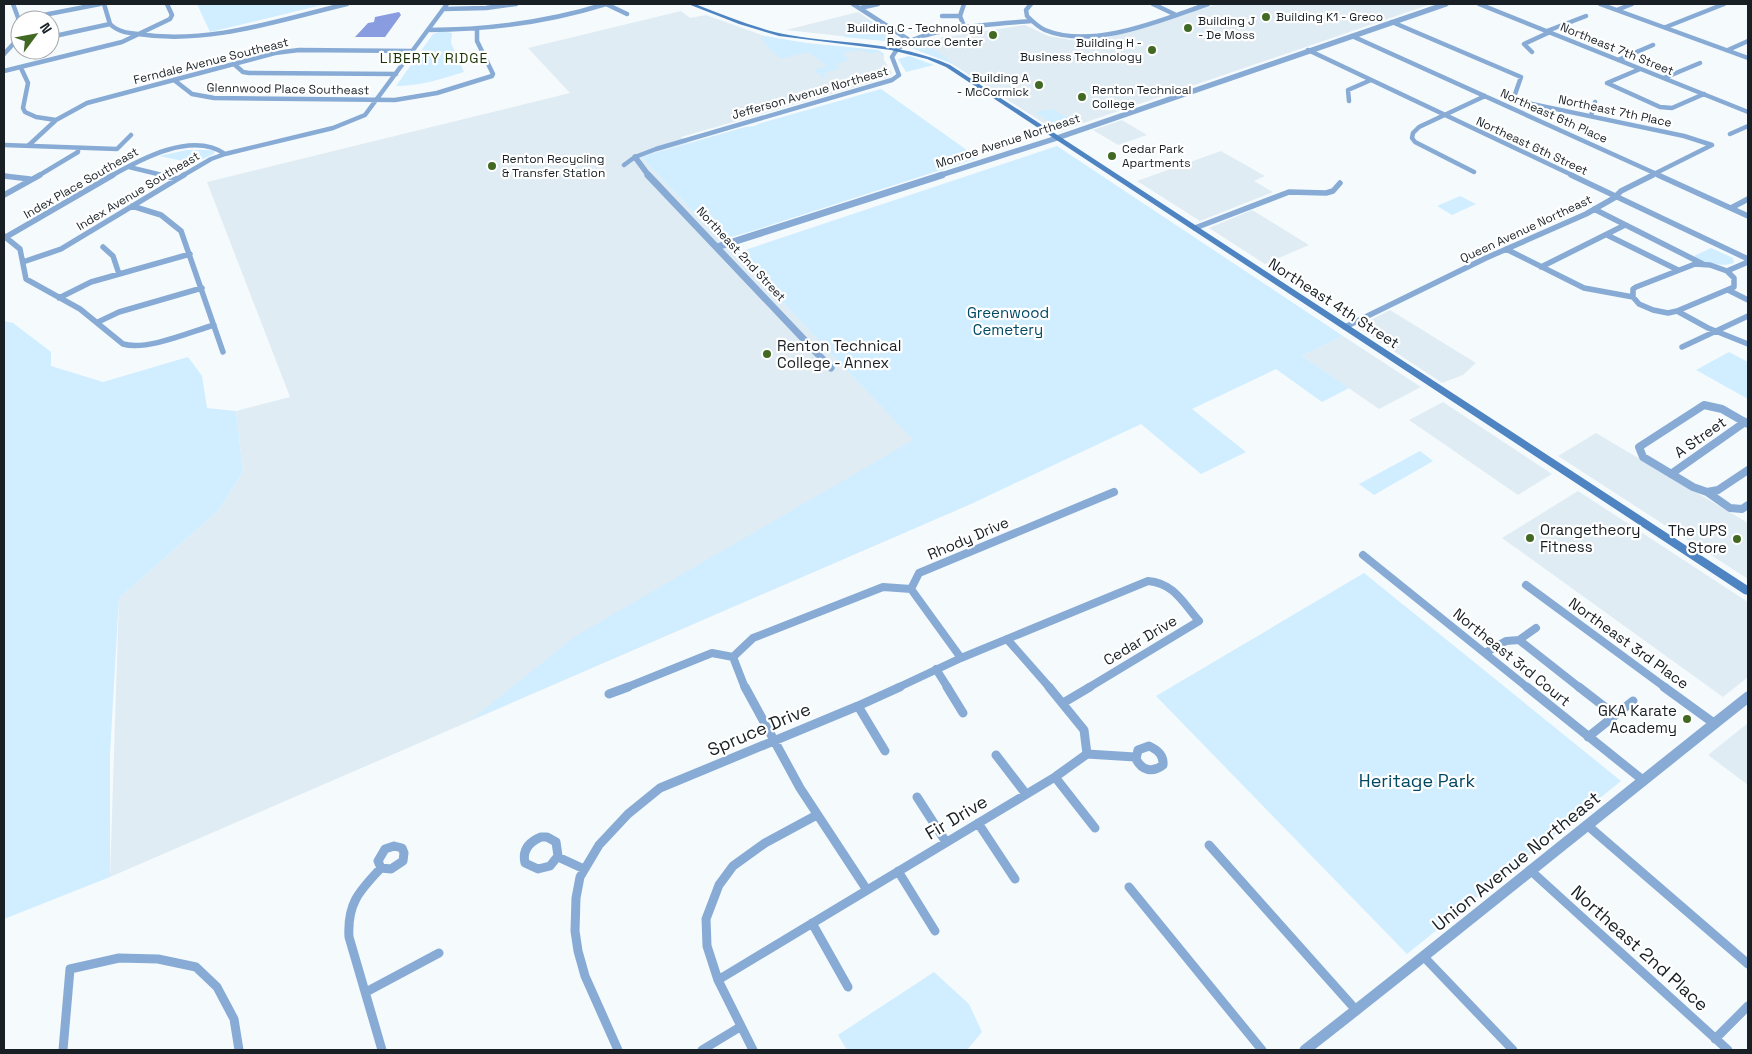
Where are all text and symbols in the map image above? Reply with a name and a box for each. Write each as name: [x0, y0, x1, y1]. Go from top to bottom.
place label: Building K1 - Greco: [1276, 9, 1383, 25]
north arrow: [10, 10, 60, 60]
marker: Building K1 - Greco: [1260, 11, 1272, 23]
place label: Building J - De Moss: [1198, 13, 1255, 43]
text: N: [36, 19, 56, 37]
street label: Northeast 7th Street: [1558, 19, 1676, 79]
place label: Building C - Technology Resource Center: [847, 20, 983, 50]
marker: Building J - De Moss: [1182, 22, 1194, 34]
marker: Building C - Technology Resource Center: [987, 29, 999, 41]
street label: Ferndale Avenue Southeast: [132, 34, 290, 88]
place label: Building H - Business Technology: [1020, 35, 1142, 65]
marker: Building H - Business Technology: [1146, 44, 1158, 56]
district label: LIBERTY RIDGE: [380, 49, 488, 67]
street label: Jefferson Avenue Northeast: [730, 63, 890, 123]
place label: Building A - McCormick: [957, 70, 1030, 100]
marker: Building A - McCormick: [1033, 79, 1045, 91]
street label: Glennwood Place Southeast: [207, 80, 369, 98]
place label: Renton Technical College: [1092, 82, 1192, 112]
street label: Northeast 6th Place: [1498, 85, 1610, 147]
marker: Renton Technical College: [1076, 91, 1088, 103]
street label: Northeast 7th Place: [1557, 91, 1673, 131]
street label: Monroe Avenue Northeast: [934, 110, 1082, 172]
street label: Northeast 6th Street: [1474, 113, 1590, 179]
place label: Cedar Park Apartments: [1122, 141, 1191, 171]
street label: Index Place Southeast: [21, 144, 141, 222]
street label: Index Avenue Southeast: [73, 148, 203, 234]
marker: Cedar Park Apartments: [1106, 150, 1118, 162]
place label: Renton Recycling & Transfer Station: [502, 151, 605, 181]
marker: Renton Recycling & Transfer Station: [486, 160, 498, 172]
street label: Queen Avenue Northeast: [1457, 191, 1595, 267]
street label: Northeast 2nd Street: [693, 203, 789, 305]
street label: Northeast 4th Street: [1265, 254, 1403, 352]
park label: Greenwood Cemetery: [967, 303, 1049, 339]
place label: Renton Technical College - Annex: [777, 336, 901, 372]
marker: Renton Technical College - Annex: [761, 348, 773, 360]
street label: A Street: [1670, 412, 1730, 462]
street label: Rhody Drive: [924, 512, 1012, 564]
place label: Orangetheory Fitness: [1540, 520, 1641, 556]
place label: The UPS Store: [1668, 521, 1727, 557]
marker: Orangetheory Fitness: [1524, 532, 1536, 544]
marker: The UPS Store: [1731, 533, 1743, 545]
street label: Northeast 3rd Place: [1565, 593, 1693, 693]
street label: Northeast 3rd Court: [1449, 604, 1575, 710]
street label: Cedar Drive: [1100, 611, 1180, 669]
street label: Spruce Drive: [704, 697, 814, 761]
place label: GKA Karate Academy: [1598, 701, 1677, 737]
marker: GKA Karate Academy: [1681, 713, 1693, 725]
park label: Heritage Park: [1359, 769, 1475, 792]
street label: Union Avenue Northeast: [1427, 786, 1605, 936]
street label: Fir Drive: [921, 789, 991, 845]
street label: Northeast 2nd Place: [1566, 880, 1714, 1016]

